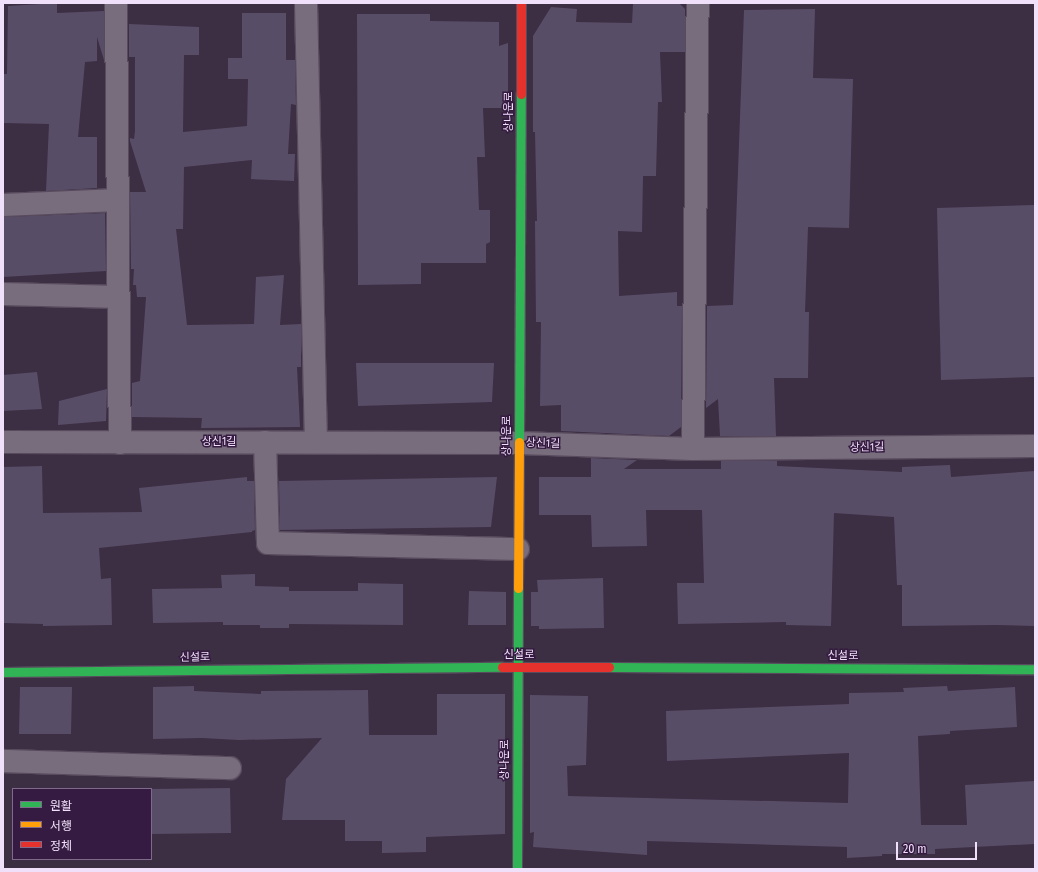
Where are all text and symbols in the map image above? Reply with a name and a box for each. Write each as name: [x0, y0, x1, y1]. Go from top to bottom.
street label: 상나운로: [502, 92, 516, 132]
street label: 상나운로: [500, 416, 514, 456]
street label: 상신1길: [202, 435, 236, 449]
street label: 상신1길: [525, 437, 561, 451]
street label: 상신1길: [850, 441, 884, 455]
street label: 신설로: [504, 648, 534, 662]
street label: 신설로: [828, 649, 858, 663]
street label: 신설로: [180, 651, 210, 665]
street label: 상나운로: [498, 740, 512, 780]
legend: [12, 788, 152, 860]
text: 원활: [50, 799, 72, 813]
text: 서행: [50, 819, 72, 833]
scale bar: [898, 834, 979, 860]
text: 정체: [50, 839, 72, 853]
text: 20 m: [903, 842, 927, 856]

